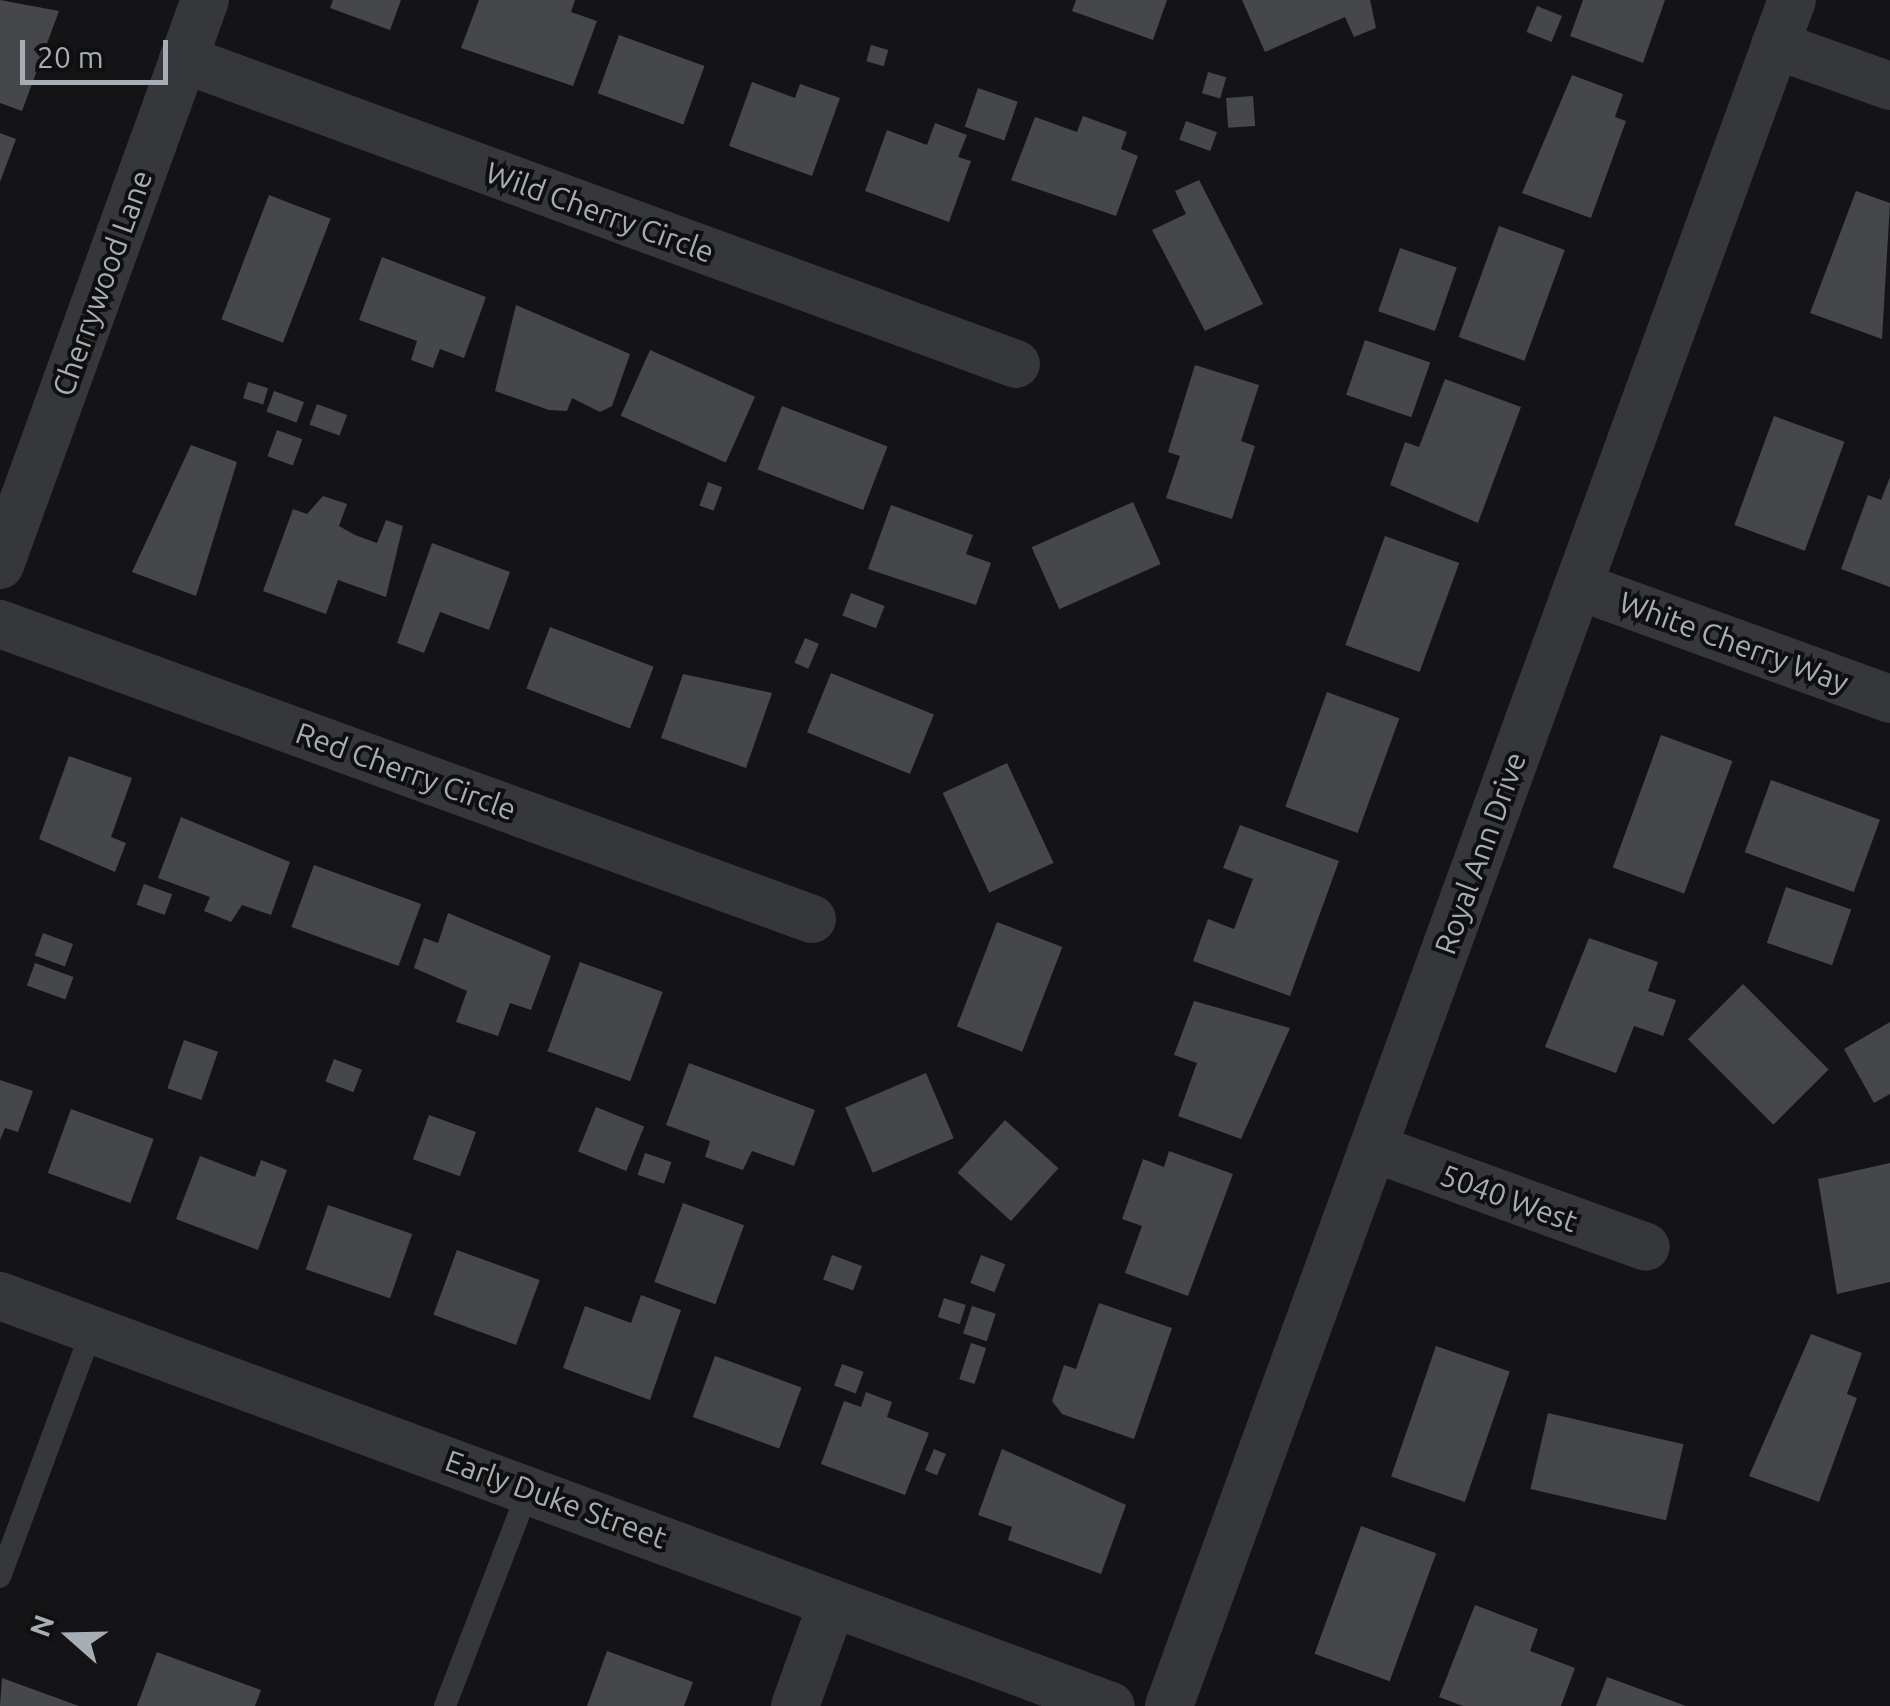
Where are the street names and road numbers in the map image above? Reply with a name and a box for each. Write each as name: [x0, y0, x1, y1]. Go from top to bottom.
street label: Wild Cherry Circle: [481, 154, 719, 270]
street label: Cherrywood Lane: [44, 165, 160, 401]
street label: White Cherry Way: [1615, 584, 1853, 700]
street label: Red Cherry Circle: [291, 714, 521, 828]
street label: Royal Ann Drive: [1427, 747, 1533, 959]
street label: 5040 West: [1436, 1157, 1582, 1239]
street label: Early Duke Street: [440, 1442, 672, 1556]

